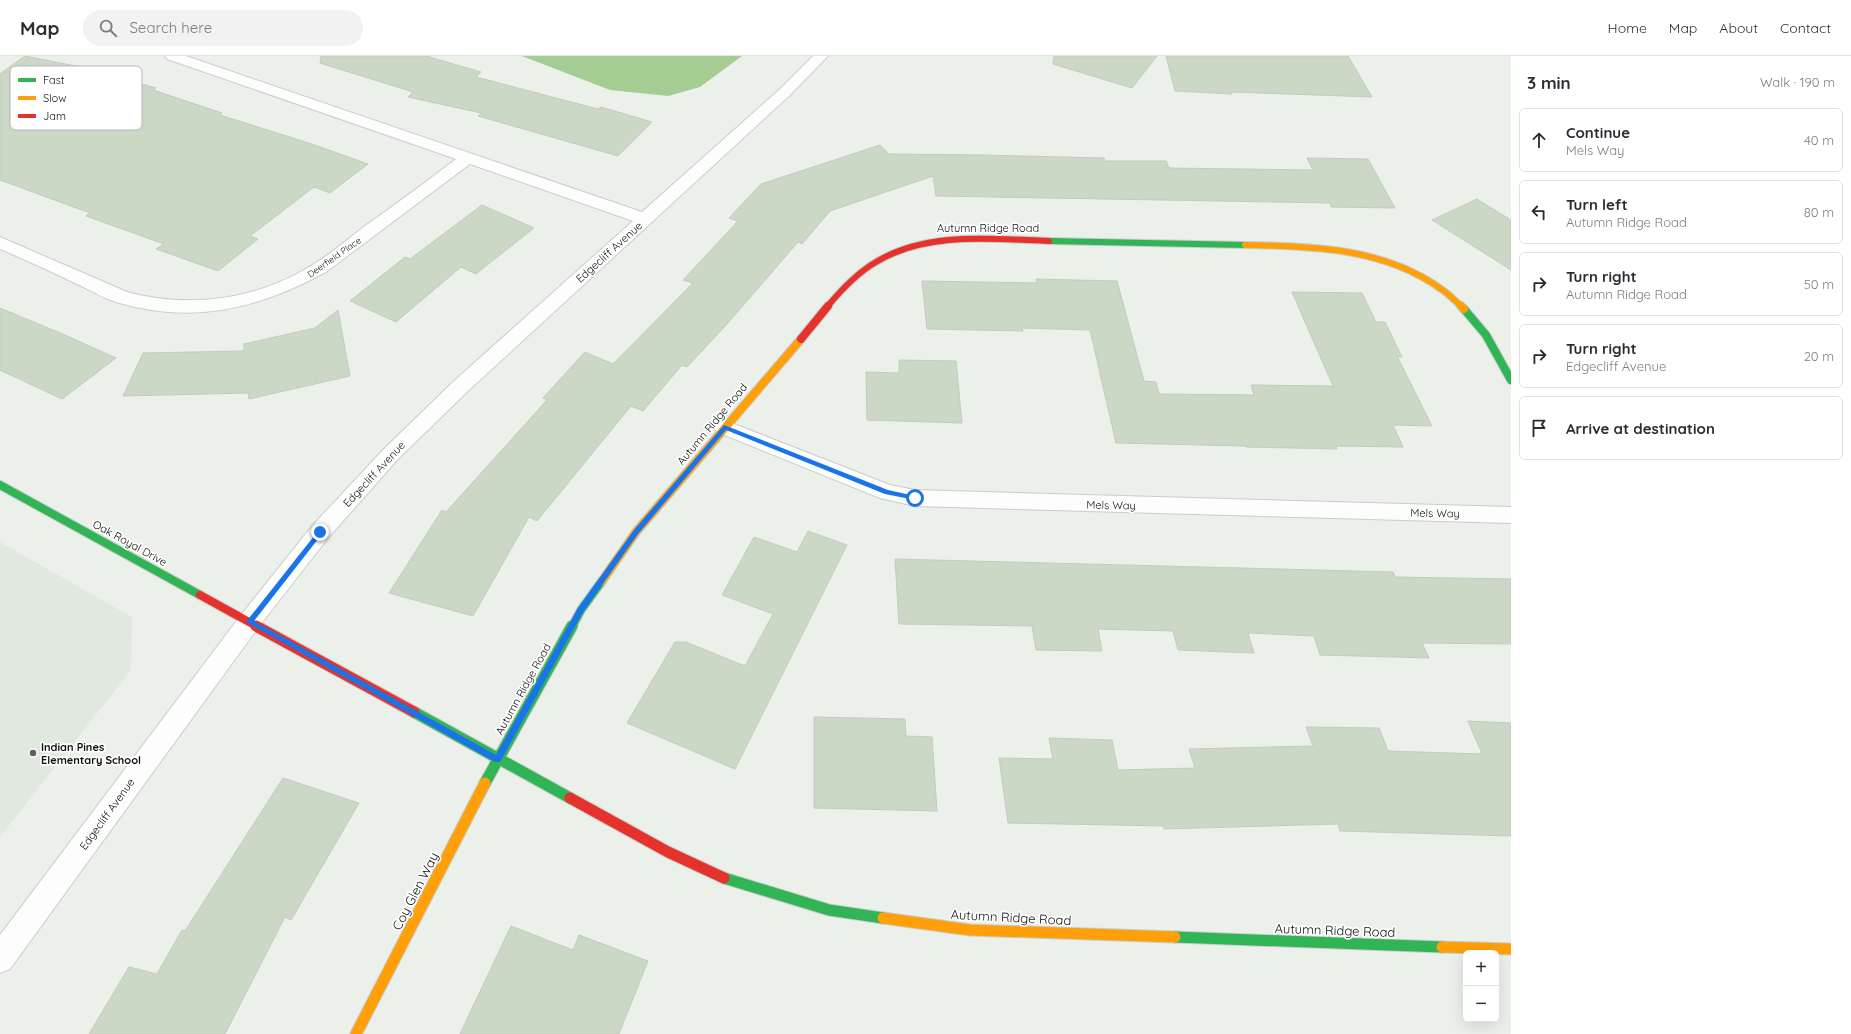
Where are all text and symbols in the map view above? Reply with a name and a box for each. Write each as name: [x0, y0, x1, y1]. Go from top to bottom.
search box: [83, 10, 363, 46]
text: Map: [20, 16, 59, 40]
icon: search: [97, 17, 119, 39]
text: Search here: [129, 18, 212, 37]
text: Home: [1608, 19, 1647, 37]
text: Map: [1669, 19, 1697, 37]
text: About: [1719, 19, 1758, 37]
text: Contact: [1780, 19, 1831, 37]
legend: [10, 66, 142, 130]
text: 3 min: [1527, 72, 1571, 93]
text: Fast: [43, 73, 65, 87]
text: Walk · 190 m: [1760, 74, 1835, 90]
text: Slow: [43, 91, 67, 105]
text: Jam: [43, 109, 66, 123]
text: Continue: [1566, 123, 1630, 142]
icon: ahead: [1528, 129, 1550, 151]
text: 40 m: [1804, 132, 1834, 148]
text: Mels Way: [1566, 142, 1624, 158]
text: Turn left: [1566, 195, 1628, 214]
icon: left: [1528, 201, 1550, 223]
text: 80 m: [1804, 204, 1834, 220]
text: Autumn Ridge Road: [1566, 214, 1687, 230]
street label: Edgecliff Avenue: [573, 218, 645, 286]
street label: Autumn Ridge Road: [937, 221, 1039, 235]
street label: Deerfield Place: [305, 234, 363, 280]
text: Turn right: [1566, 267, 1637, 286]
icon: right: [1528, 273, 1550, 295]
text: 50 m: [1804, 276, 1834, 292]
text: Autumn Ridge Road: [1566, 286, 1687, 302]
text: Turn right: [1566, 339, 1637, 358]
icon: right: [1528, 345, 1550, 367]
text: 20 m: [1804, 348, 1834, 364]
text: Edgecliff Avenue: [1566, 358, 1666, 374]
street label: Autumn Ridge Road: [674, 380, 750, 468]
icon: arrive: [1528, 417, 1550, 439]
text: Arrive at destination: [1566, 419, 1715, 438]
street label: Edgecliff Avenue: [340, 438, 408, 510]
route start: [906, 489, 924, 507]
street label: Mels Way: [1086, 498, 1136, 512]
street label: Mels Way: [1410, 506, 1460, 520]
street label: Oak Royal Drive: [90, 517, 170, 569]
route end: [311, 523, 329, 541]
street label: Autumn Ridge Road: [492, 641, 554, 737]
place label: Indian Pines Elementary School: [41, 740, 141, 767]
marker: Indian Pines Elementary School: [28, 748, 38, 758]
street label: Edgecliff Avenue: [76, 776, 138, 852]
street label: Coy Glen Way: [389, 849, 441, 933]
street label: Autumn Ridge Road: [950, 906, 1072, 928]
street label: Autumn Ridge Road: [1274, 920, 1396, 940]
map controls: [1463, 950, 1499, 1022]
button: +: [1463, 950, 1499, 986]
button: −: [1463, 986, 1499, 1022]

